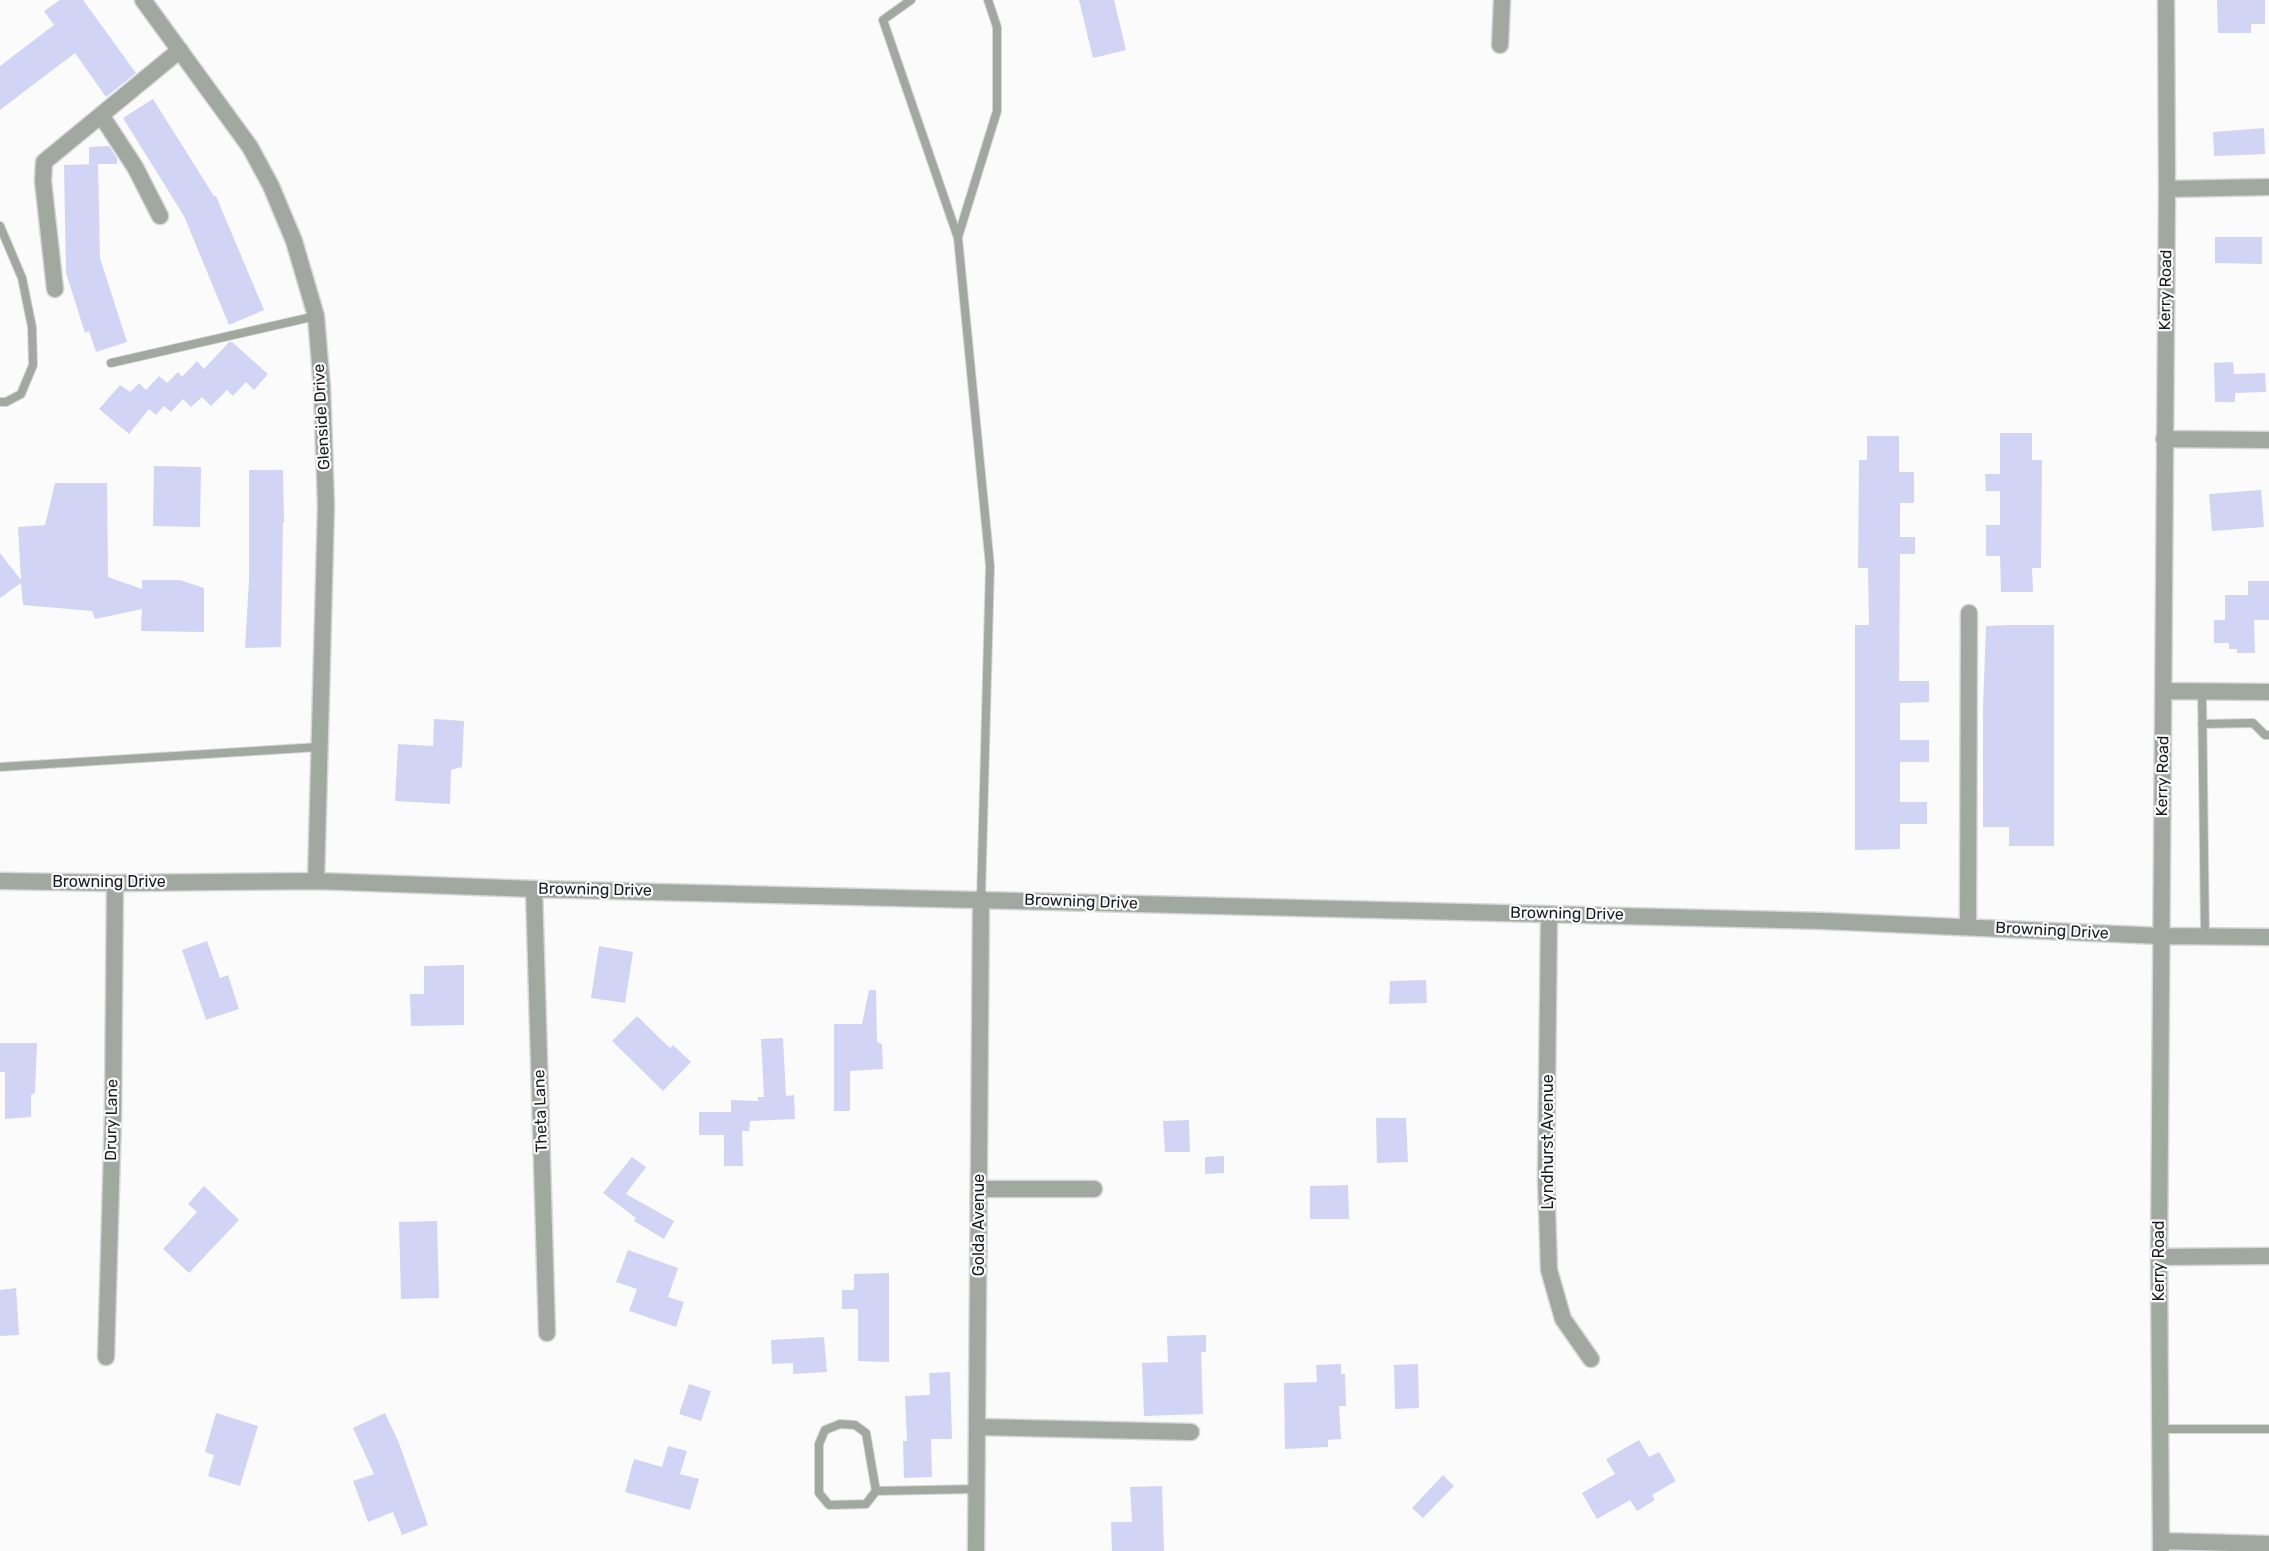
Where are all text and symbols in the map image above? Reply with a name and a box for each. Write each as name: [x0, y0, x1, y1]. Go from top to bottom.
street label: Kerry Road: [2156, 249, 2176, 331]
street label: Glenside Drive: [310, 363, 334, 471]
street label: Kerry Road: [2153, 735, 2173, 817]
street label: Browning Drive: [52, 872, 166, 892]
street label: Browning Drive: [538, 879, 652, 901]
street label: Browning Drive: [1024, 890, 1138, 914]
street label: Browning Drive: [1510, 903, 1624, 925]
street label: Browning Drive: [1995, 918, 2109, 944]
street label: Theta Lane: [530, 1069, 552, 1153]
street label: Lyndhurst Avenue: [1538, 1074, 1558, 1210]
street label: Drury Lane: [102, 1079, 122, 1161]
street label: Golda Avenue: [969, 1174, 989, 1276]
street label: Kerry Road: [2149, 1221, 2169, 1301]

